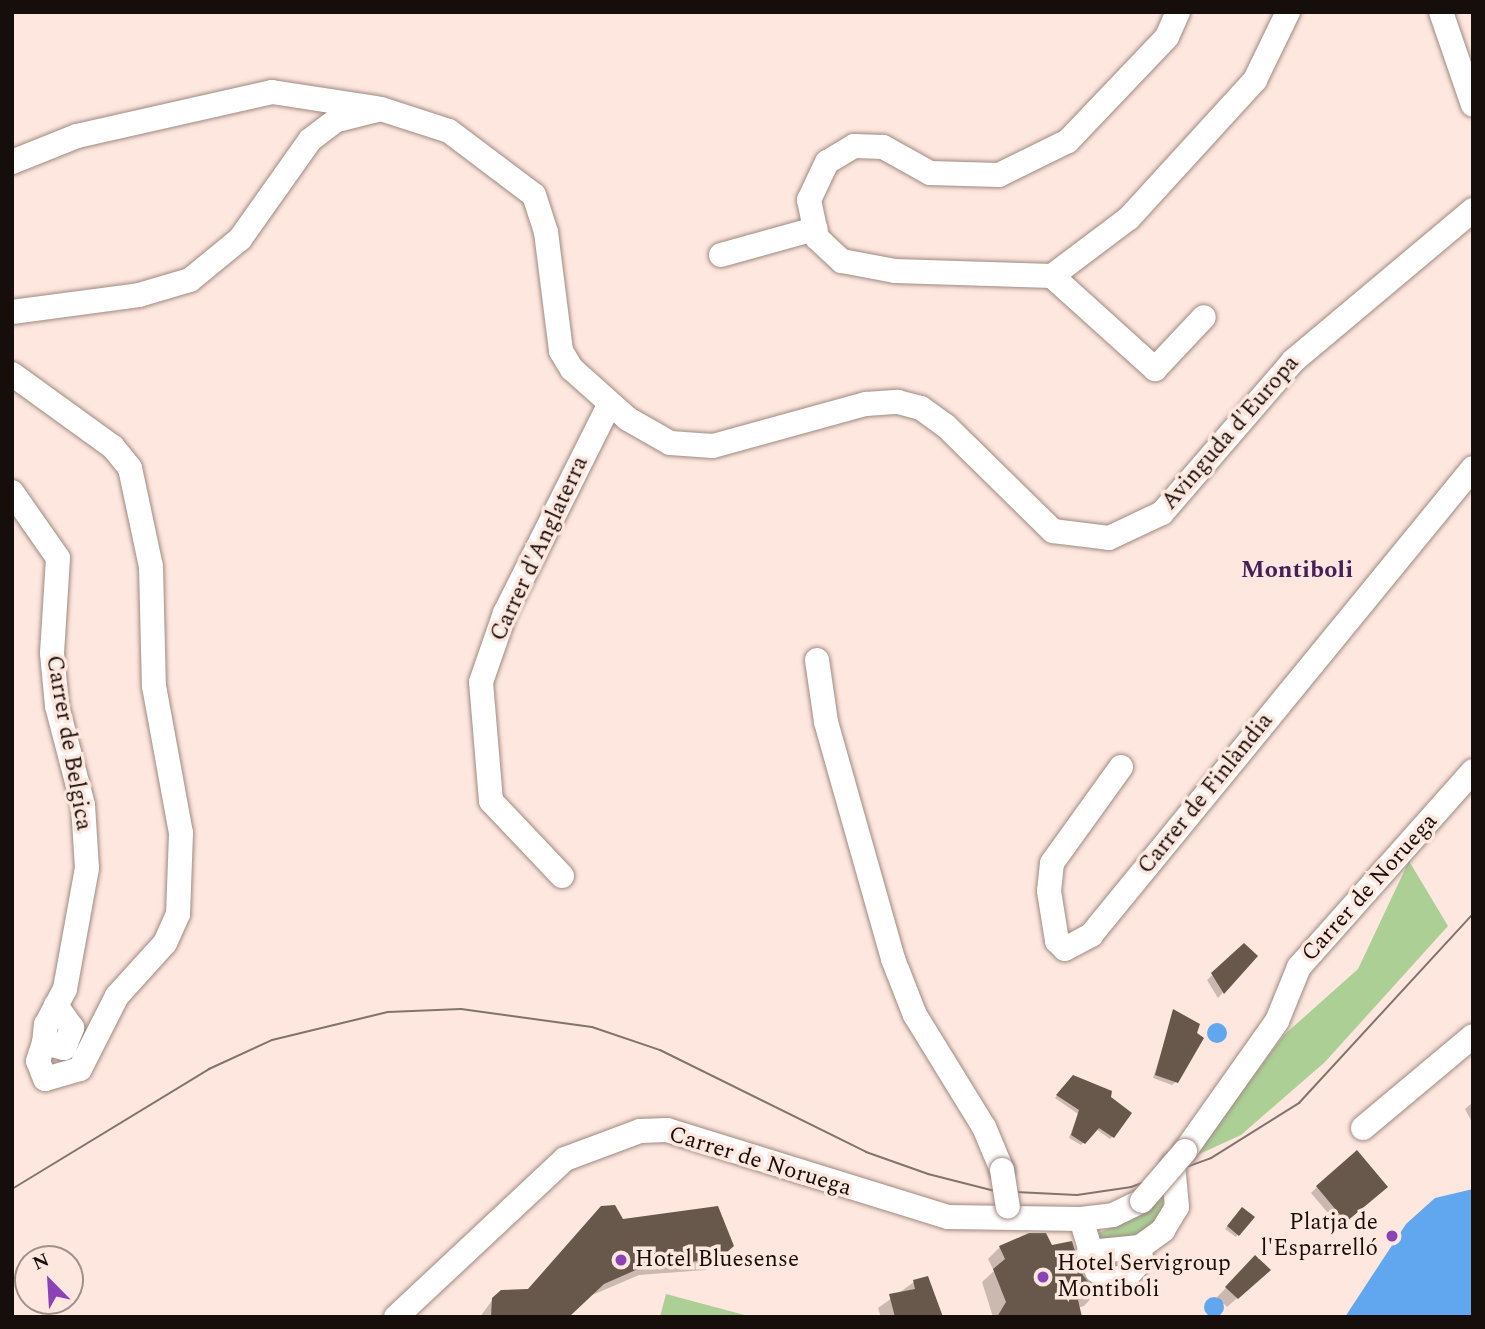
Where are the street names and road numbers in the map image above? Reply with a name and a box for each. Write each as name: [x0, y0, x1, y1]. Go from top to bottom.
street label: Avinguda d'Europa: [1156, 350, 1306, 516]
street label: Carrer d'Anglaterra: [485, 452, 595, 646]
street label: Carrer de Belgica: [39, 653, 97, 833]
street label: Carrer de Finlàndia: [1133, 708, 1279, 880]
street label: Carrer de Noruega: [1296, 808, 1444, 968]
street label: Carrer de Noruega: [665, 1121, 855, 1203]

